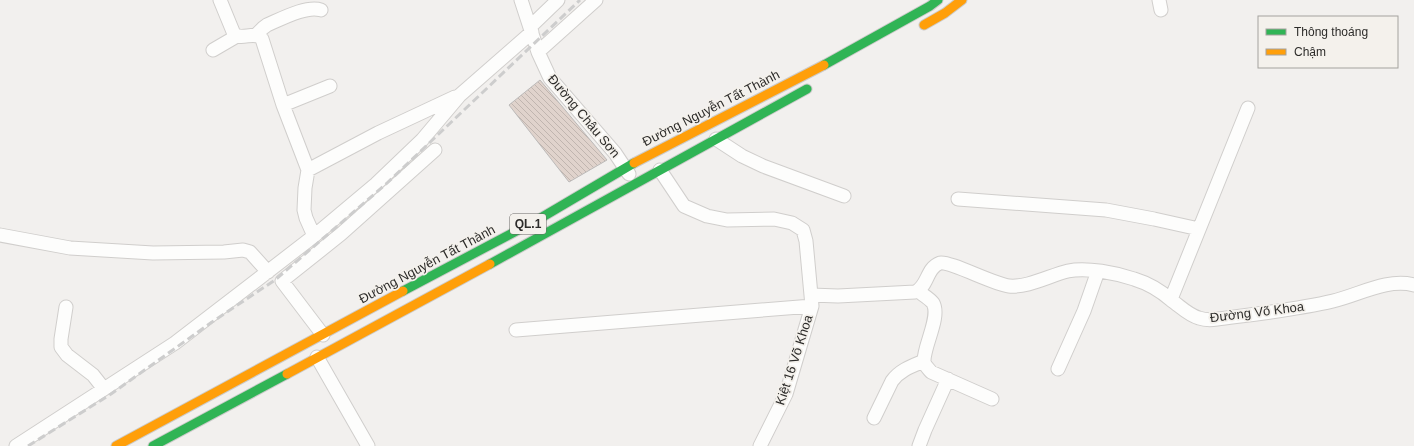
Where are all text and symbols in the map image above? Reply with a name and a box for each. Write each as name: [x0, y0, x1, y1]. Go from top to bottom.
legend: [1258, 16, 1398, 68]
text: Thông thoáng: [1294, 25, 1368, 39]
text: Chậm: [1294, 45, 1326, 59]
street label: Đường Nguyễn Tất Thành: [640, 67, 782, 149]
street label: Đường Châu Sơn: [545, 71, 623, 161]
road number: QL.1: [510, 214, 546, 234]
street label: Đường Nguyễn Tất Thành: [356, 222, 498, 306]
street label: Đường Võ Khoa: [1209, 299, 1306, 325]
street label: Kiệt 16 Võ Khoa: [772, 312, 816, 407]

